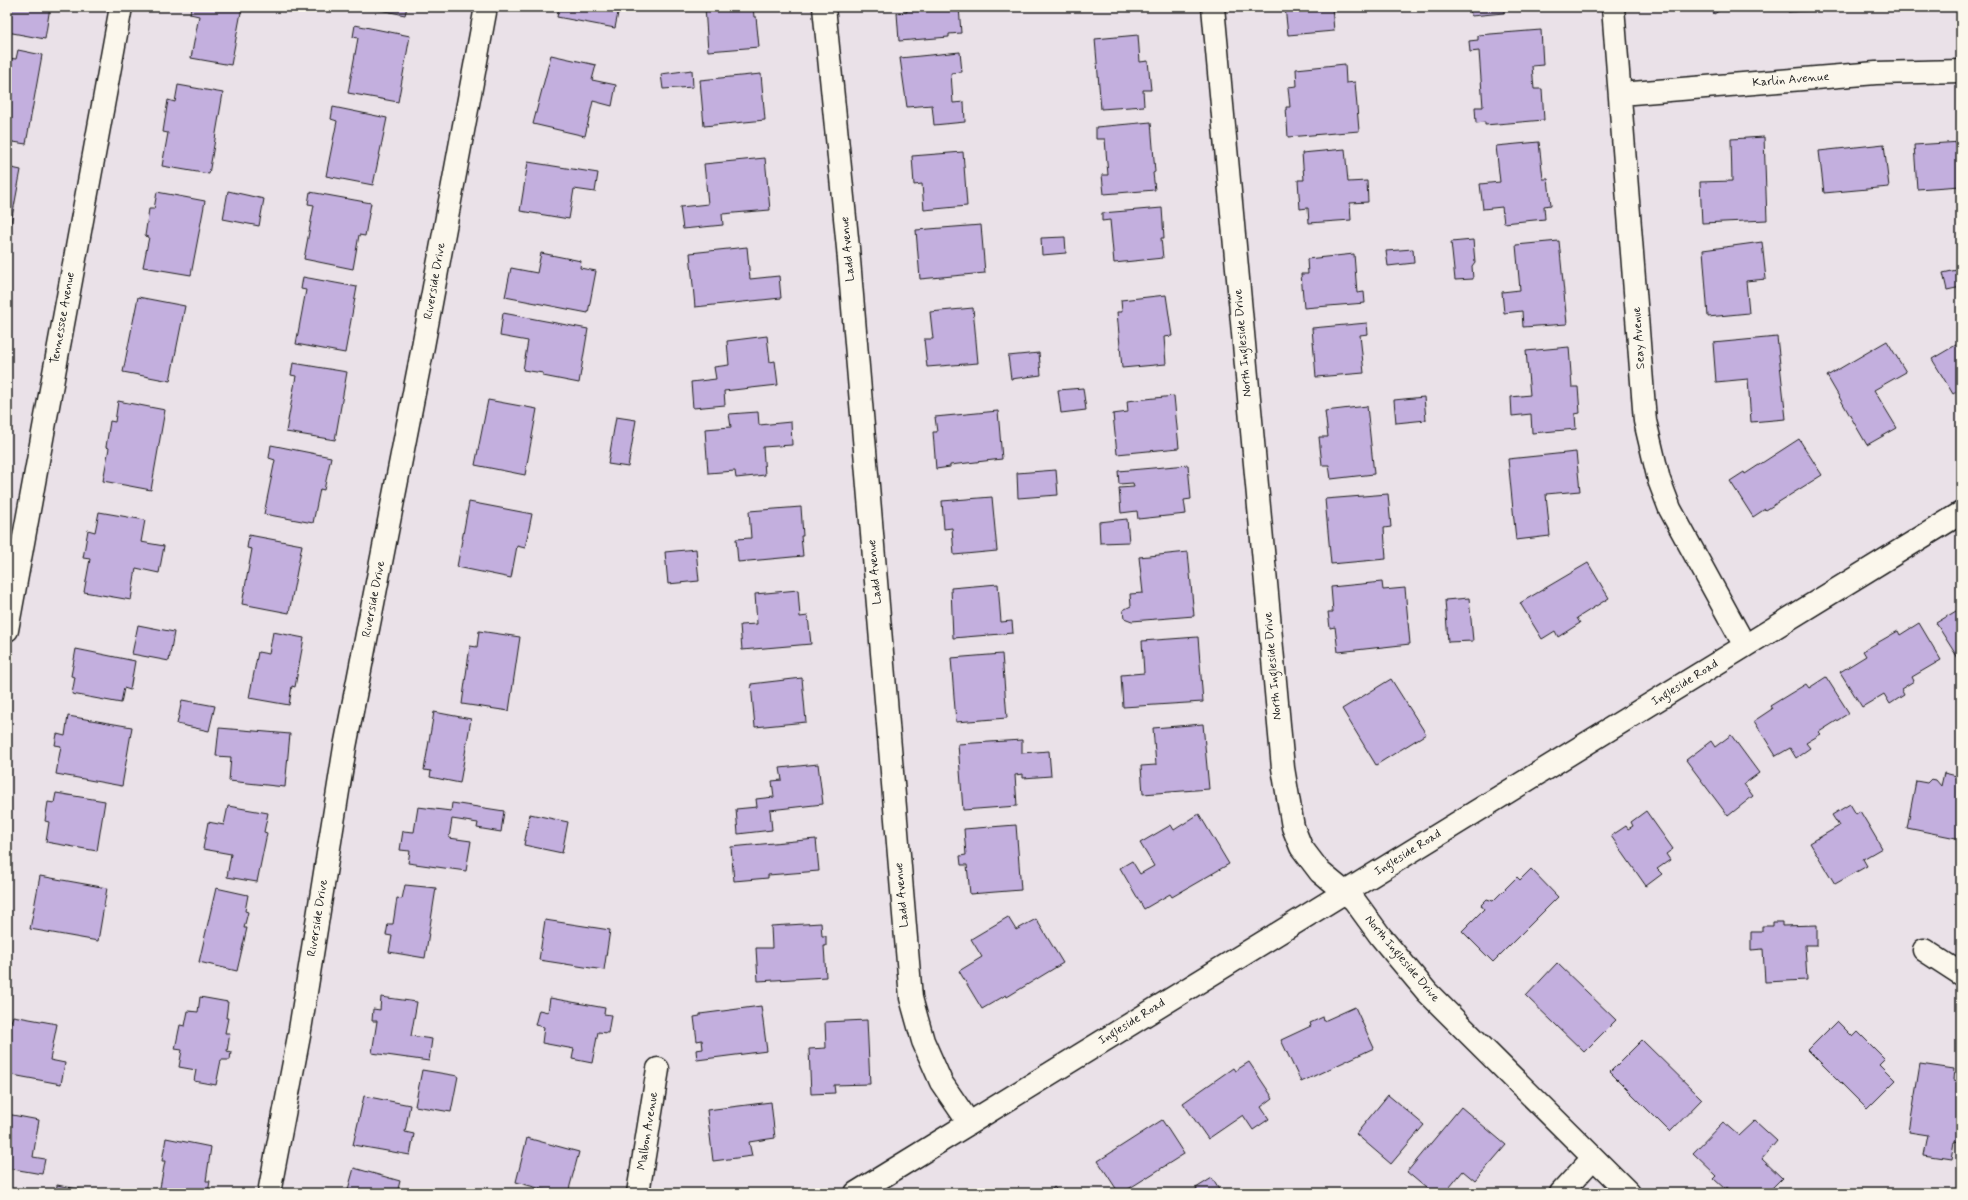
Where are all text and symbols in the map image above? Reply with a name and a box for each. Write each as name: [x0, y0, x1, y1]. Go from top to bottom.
street label: Karlin Avenue: [1752, 69, 1830, 91]
street label: Ladd Avenue: [837, 216, 859, 282]
street label: Riverside Drive: [420, 241, 450, 321]
street label: Tennessee Avenue: [47, 271, 79, 365]
street label: North Ingleside Drive: [1230, 288, 1257, 398]
street label: Seay Avenue: [1629, 306, 1649, 370]
street label: Ladd Avenue: [864, 539, 886, 605]
street label: Riverside Drive: [359, 559, 389, 639]
street label: North Ingleside Drive: [1260, 611, 1287, 721]
street label: Ingleside Road: [1649, 656, 1722, 711]
street label: Ingleside Road: [1372, 826, 1445, 881]
street label: Ladd Avenue: [891, 862, 913, 928]
street label: Riverside Drive: [304, 878, 332, 958]
street label: North Ingleside Drive: [1360, 912, 1443, 1007]
street label: Ingleside Road: [1096, 995, 1169, 1050]
street label: Malbon Avenue: [634, 1090, 662, 1171]

